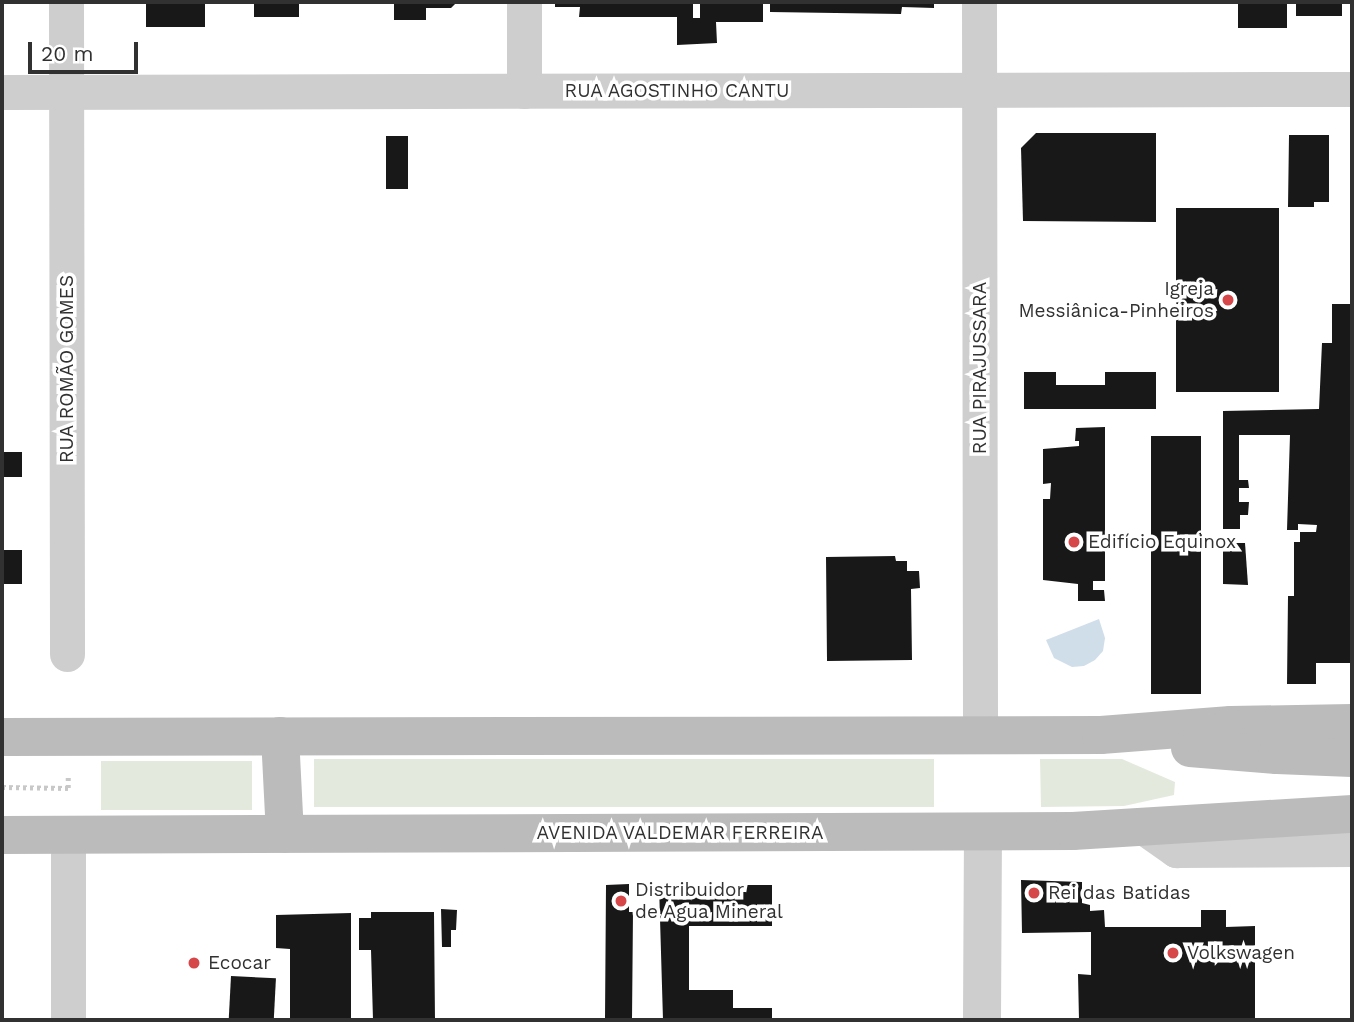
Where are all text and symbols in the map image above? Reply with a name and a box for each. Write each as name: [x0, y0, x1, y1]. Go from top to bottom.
scale bar: [32, 28, 142, 72]
text: 20 m: [41, 41, 93, 66]
street label: RUA AGOSTINHO CANTU: [564, 80, 790, 102]
street label: RUA ROMÃO GOMES: [56, 275, 78, 463]
place label: Igreja Messiânica-Pinheiros: [1019, 278, 1214, 322]
street label: RUA PIRAJUSSARA: [969, 281, 991, 455]
marker: Igreja Messiânica-Pinheiros: [1220, 292, 1236, 308]
place label: Edifício Equinox: [1088, 531, 1236, 553]
marker: Edifício Equinox: [1066, 534, 1082, 550]
street label: AVENIDA VALDEMAR FERREIRA: [536, 822, 824, 844]
place label: Distribuidor de Agua Mineral: [635, 879, 784, 923]
place label: Rei das Batidas: [1048, 882, 1190, 904]
marker: Rei das Batidas: [1026, 885, 1042, 901]
marker: Distribuidor de Agua Mineral: [613, 893, 629, 909]
place label: Volkswagen: [1187, 942, 1295, 964]
marker: Volkswagen: [1165, 945, 1181, 961]
place label: Ecocar: [208, 952, 271, 974]
marker: Ecocar: [186, 955, 202, 971]

